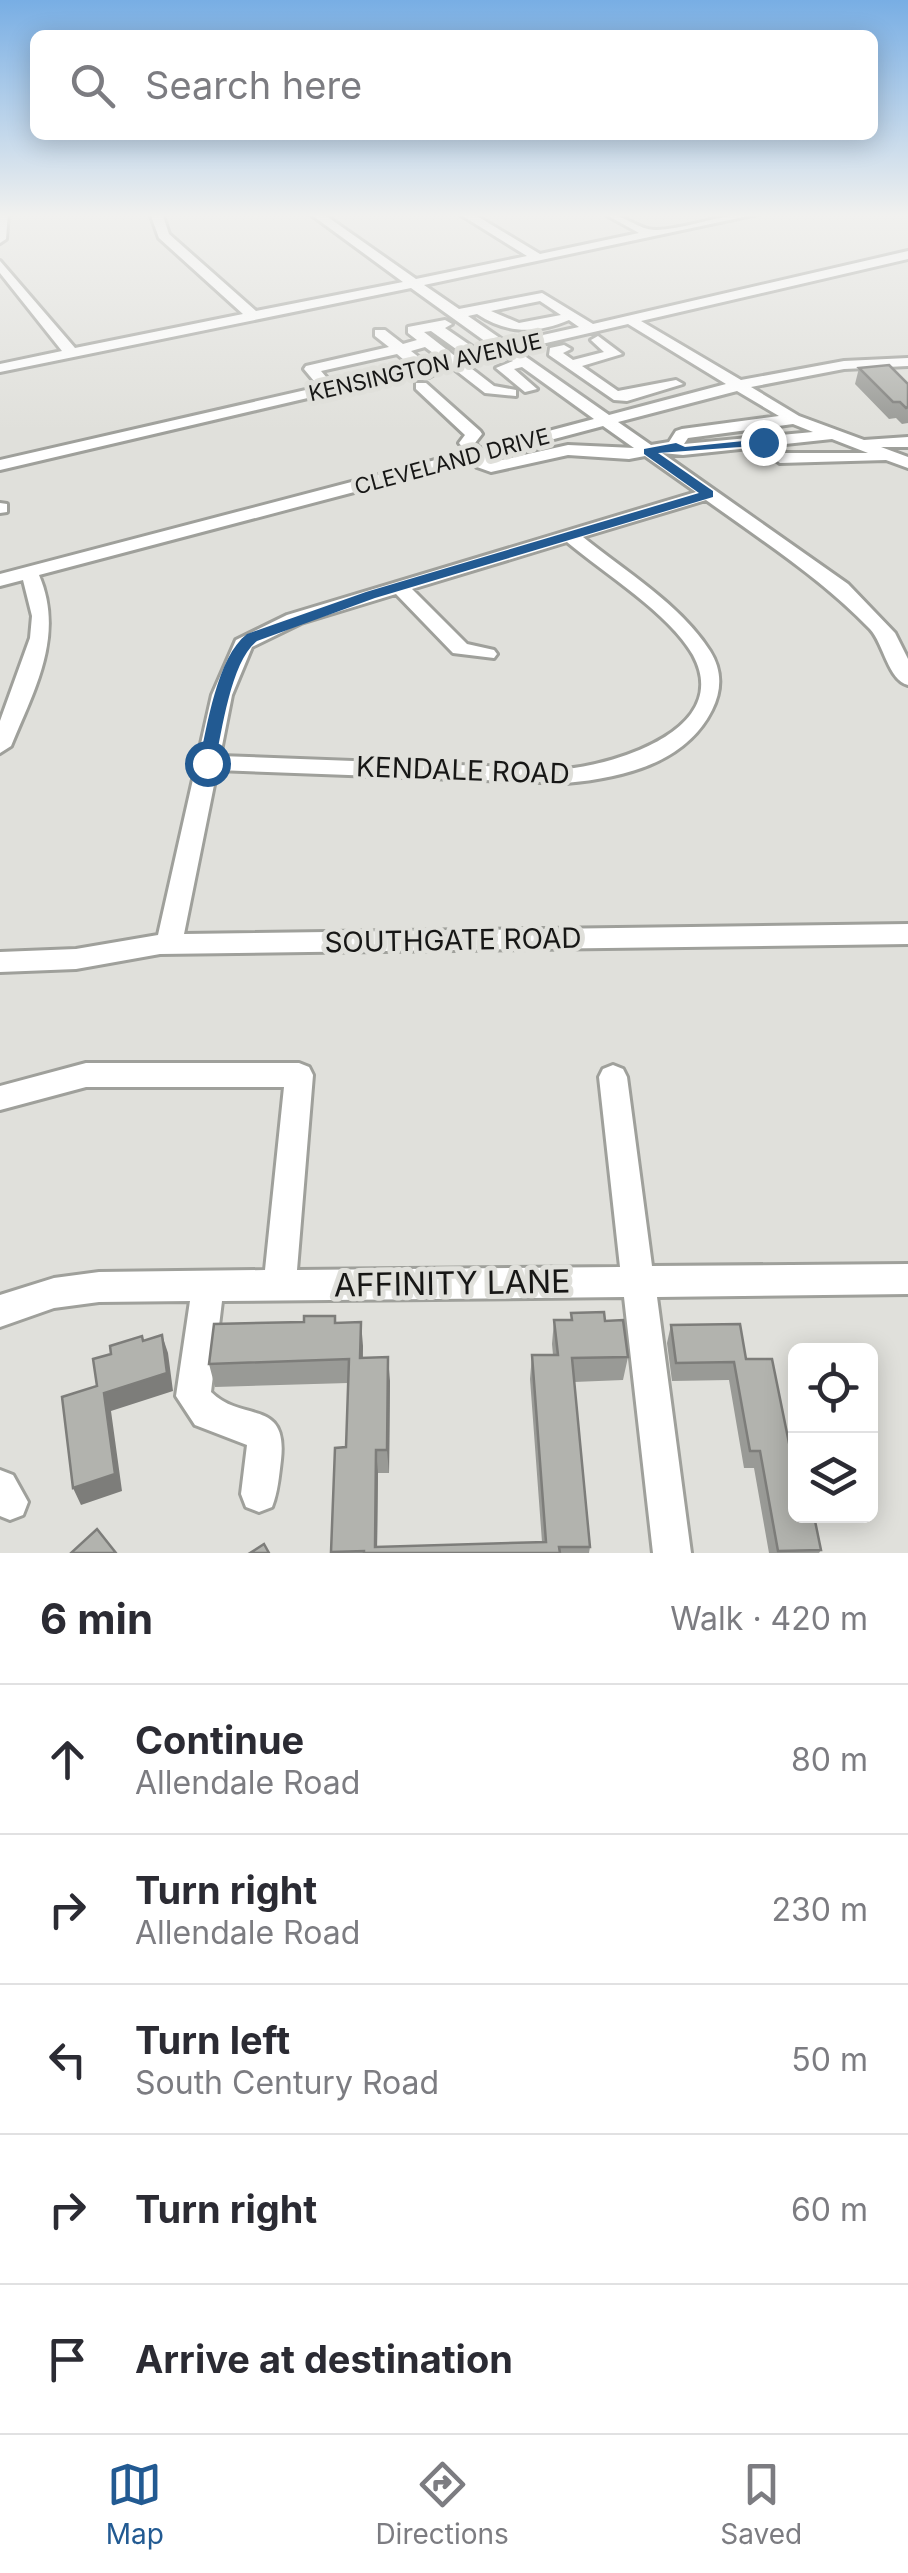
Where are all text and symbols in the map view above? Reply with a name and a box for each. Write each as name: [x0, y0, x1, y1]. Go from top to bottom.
search box: [30, 30, 878, 140]
icon: search: [65, 58, 120, 113]
text: Search here: [145, 62, 362, 108]
street label: KENSINGTON AVENUE: [306, 328, 544, 406]
route end: [741, 420, 787, 466]
street label: CLEVELAND DRIVE: [352, 422, 552, 500]
route start: [185, 741, 231, 787]
street label: KENDALE ROAD: [356, 749, 570, 791]
street label: SOUTHGATE ROAD: [324, 921, 582, 959]
street label: AFFINITY LANE: [333, 1261, 571, 1305]
map controls: [788, 1343, 878, 1523]
button: locate: [788, 1343, 878, 1433]
button: layers: [788, 1433, 878, 1523]
text: 6 min: [40, 1593, 153, 1644]
text: Walk · 420 m: [670, 1599, 868, 1638]
text: Continue: [135, 1717, 304, 1763]
icon: ahead: [40, 1732, 95, 1787]
text: 80 m: [791, 1740, 868, 1779]
text: Allendale Road: [135, 1763, 360, 1802]
text: Turn right: [135, 1867, 317, 1913]
icon: right: [40, 1882, 95, 1937]
text: 230 m: [772, 1890, 868, 1929]
text: Allendale Road: [135, 1913, 360, 1952]
text: Turn left: [135, 2017, 290, 2063]
icon: left: [40, 2032, 95, 2087]
text: 50 m: [791, 2040, 868, 2079]
text: South Century Road: [135, 2063, 439, 2102]
icon: right: [40, 2182, 95, 2237]
text: Turn right: [135, 2186, 317, 2232]
text: 60 m: [791, 2190, 868, 2229]
icon: arrive: [40, 2332, 95, 2387]
text: Arrive at destination: [135, 2336, 513, 2382]
tab: Map: [106, 2457, 164, 2551]
tab: Directions: [375, 2457, 509, 2551]
tab: Saved: [720, 2457, 802, 2551]

